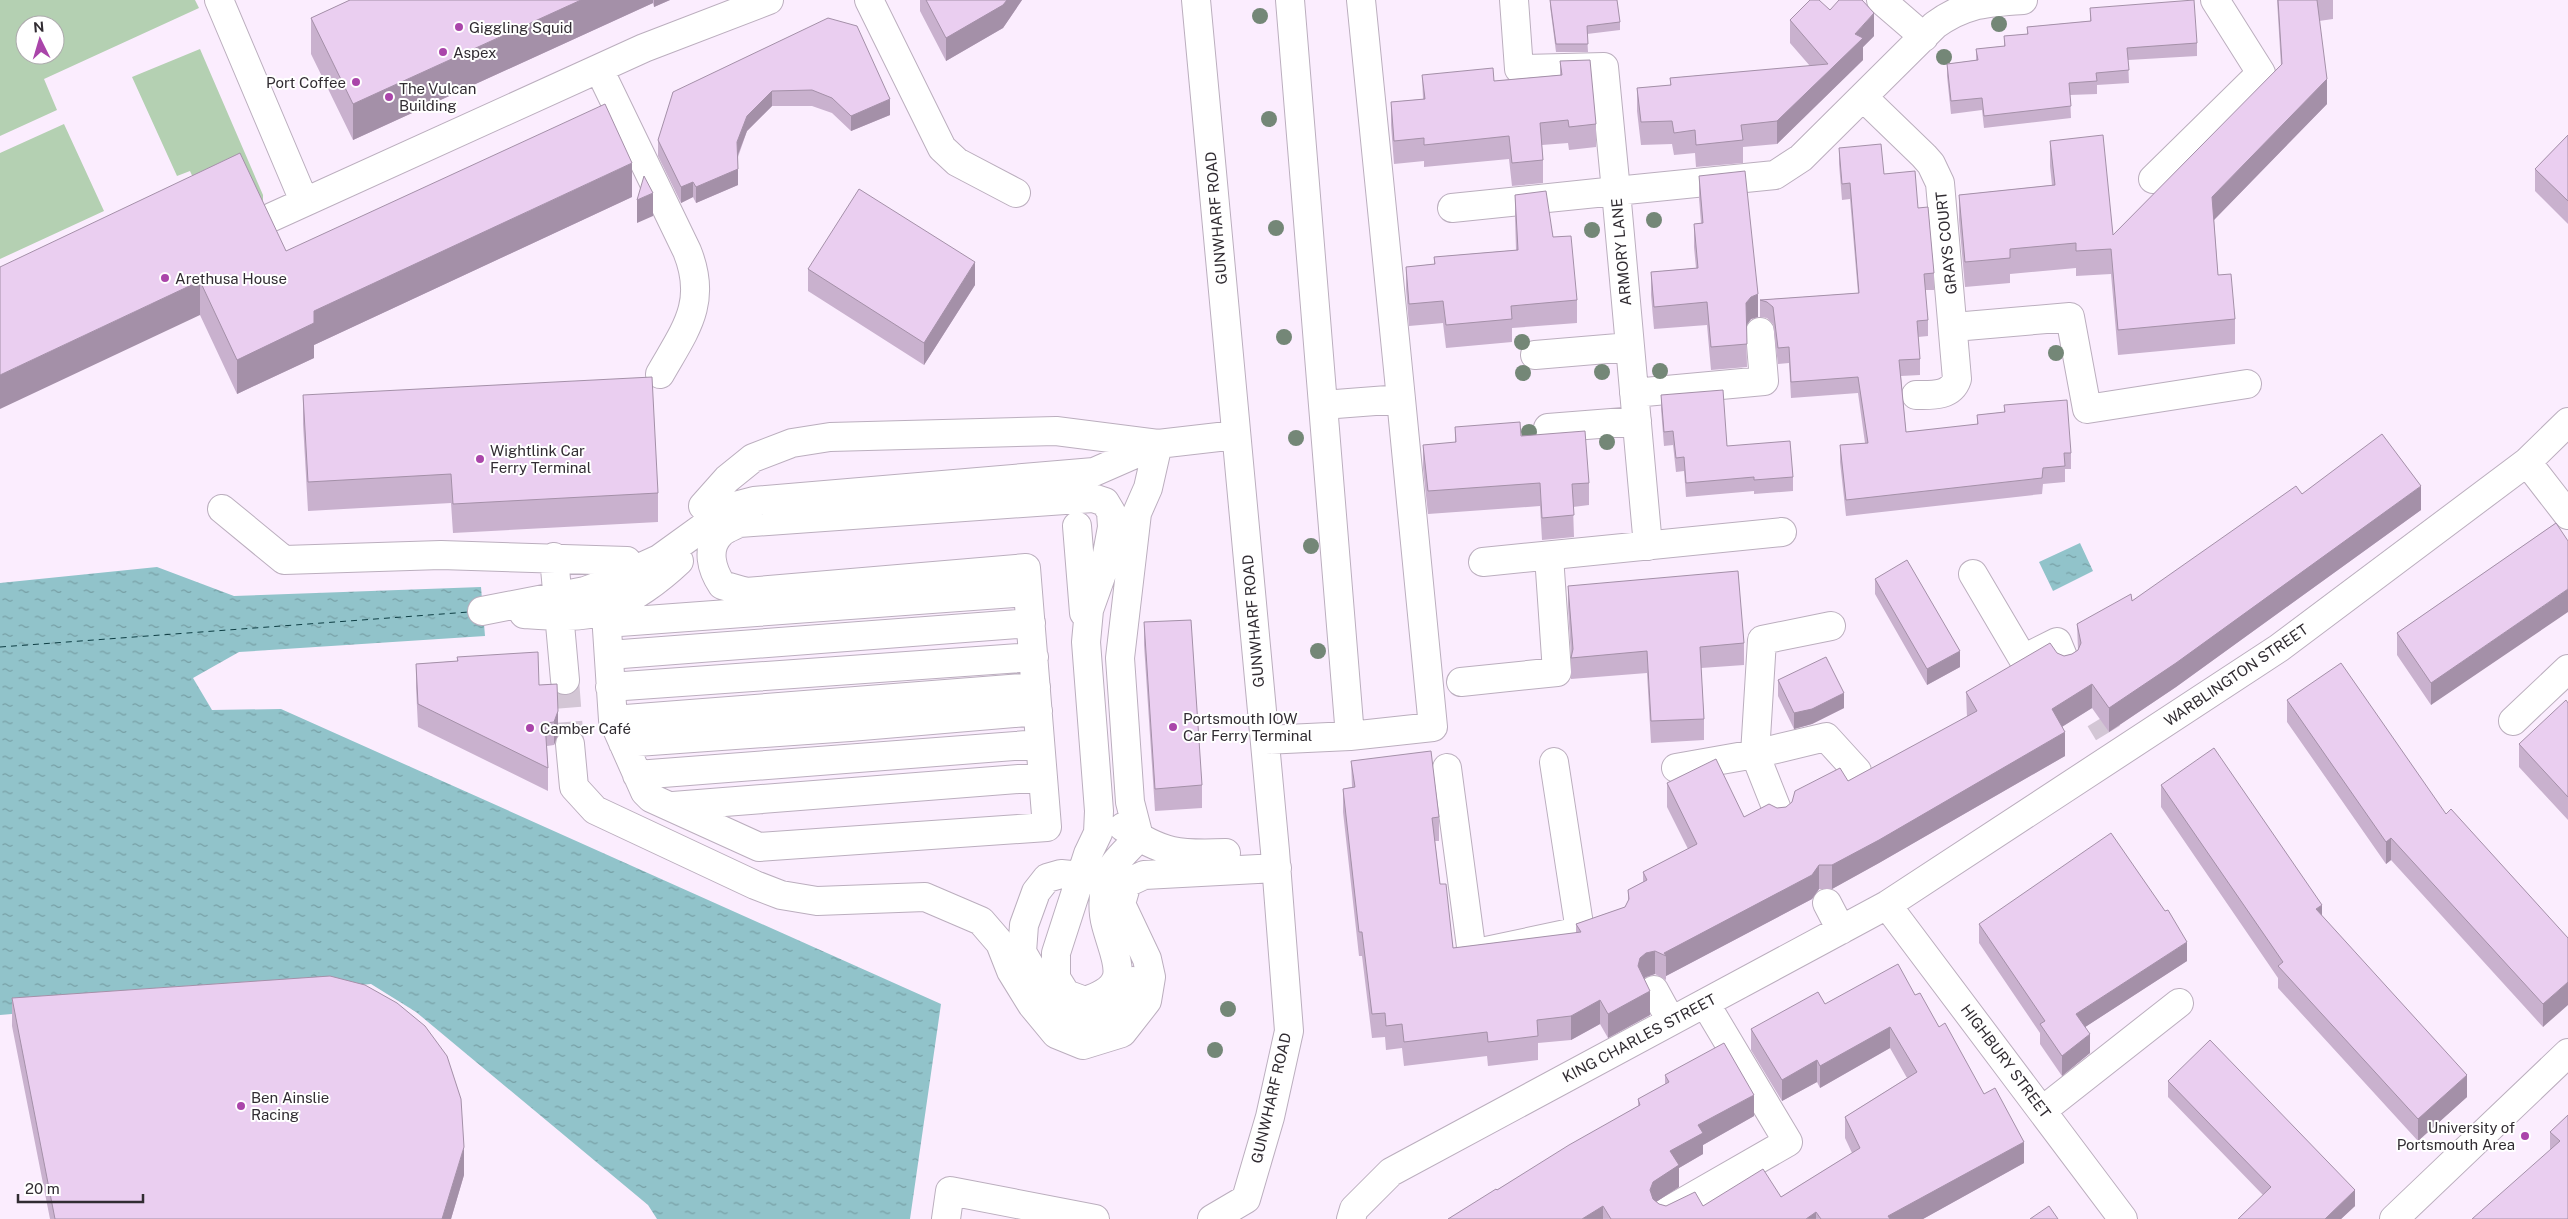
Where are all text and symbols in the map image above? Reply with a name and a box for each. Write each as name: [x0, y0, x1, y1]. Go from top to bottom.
north arrow: [15, 15, 65, 65]
text: N: [33, 19, 45, 35]
place label: Giggling Squid: [469, 19, 573, 36]
marker: Giggling Squid: [453, 21, 465, 33]
place label: Aspex: [453, 44, 496, 61]
marker: Aspex: [437, 46, 449, 58]
place label: Port Coffee: [266, 74, 346, 91]
marker: Port Coffee: [350, 76, 362, 88]
place label: The Vulcan Building: [399, 80, 476, 114]
marker: The Vulcan Building: [383, 91, 395, 103]
street label: GUNWHARF ROAD: [1202, 151, 1230, 285]
street label: GRAYS COURT: [1932, 191, 1960, 295]
street label: ARMORY LANE: [1608, 198, 1634, 306]
place label: Arethusa House: [175, 270, 287, 287]
marker: Arethusa House: [159, 272, 171, 284]
place label: Wightlink Car Ferry Terminal: [490, 442, 591, 476]
marker: Wightlink Car Ferry Terminal: [474, 453, 486, 465]
street label: GUNWHARF ROAD: [1239, 554, 1267, 688]
street label: WARBLINGTON STREET: [2161, 620, 2311, 729]
place label: Portsmouth IOW Car Ferry Terminal: [1183, 710, 1312, 744]
place label: Camber Café: [540, 720, 631, 737]
marker: Portsmouth IOW Car Ferry Terminal: [1167, 721, 1179, 733]
marker: Camber Café: [524, 722, 536, 734]
street label: KING CHARLES STREET: [1559, 990, 1719, 1086]
street label: HIGHBURY STREET: [1958, 1001, 2054, 1121]
street label: GUNWHARF ROAD: [1248, 1031, 1294, 1165]
place label: Ben Ainslie Racing: [251, 1089, 329, 1123]
marker: Ben Ainslie Racing: [235, 1100, 247, 1112]
place label: University of Portsmouth Area: [2397, 1119, 2515, 1153]
marker: University of Portsmouth Area: [2519, 1130, 2531, 1142]
scale bar: [18, 1172, 142, 1204]
text: 20 m: [25, 1180, 60, 1197]

